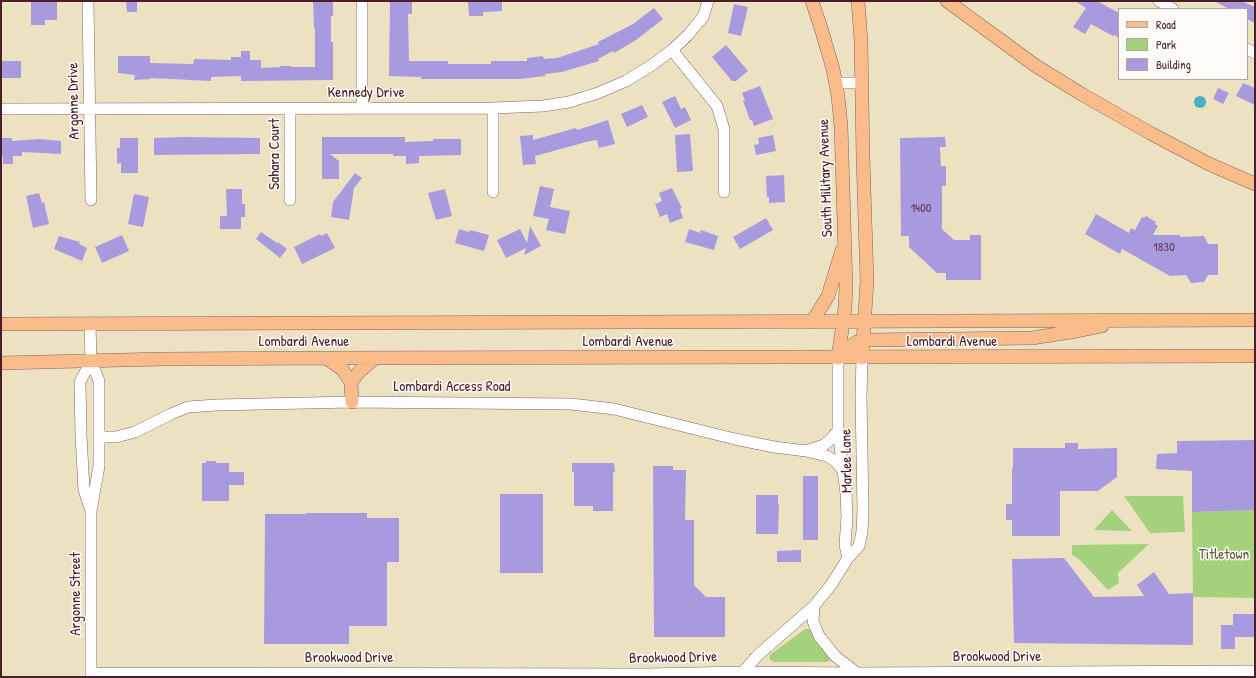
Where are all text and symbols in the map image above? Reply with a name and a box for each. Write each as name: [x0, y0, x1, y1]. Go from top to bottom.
legend: [1118, 8, 1248, 80]
text: Road: [1156, 16, 1176, 33]
text: Park: [1156, 36, 1176, 53]
text: Building: [1156, 56, 1191, 73]
street label: Argonne Drive: [64, 62, 84, 140]
street label: Kennedy Drive: [327, 84, 405, 102]
street label: Sahara Court: [266, 118, 284, 190]
street label: South Military Avenue: [815, 119, 837, 237]
house number: 1400: [910, 201, 932, 217]
house number: 1830: [1153, 240, 1175, 256]
street label: Lombardi Avenue: [259, 333, 349, 351]
street label: Lombardi Avenue: [583, 333, 673, 351]
street label: Lombardi Avenue: [907, 333, 997, 351]
street label: Lombardi Access Road: [394, 378, 510, 396]
street label: Marlee Lane: [837, 429, 857, 493]
park label: Titletown: [1199, 546, 1249, 564]
street label: Argonne Street: [67, 552, 85, 636]
street label: Brookwood Drive: [629, 648, 717, 668]
street label: Brookwood Drive: [953, 648, 1041, 666]
street label: Brookwood Drive: [305, 649, 393, 667]

